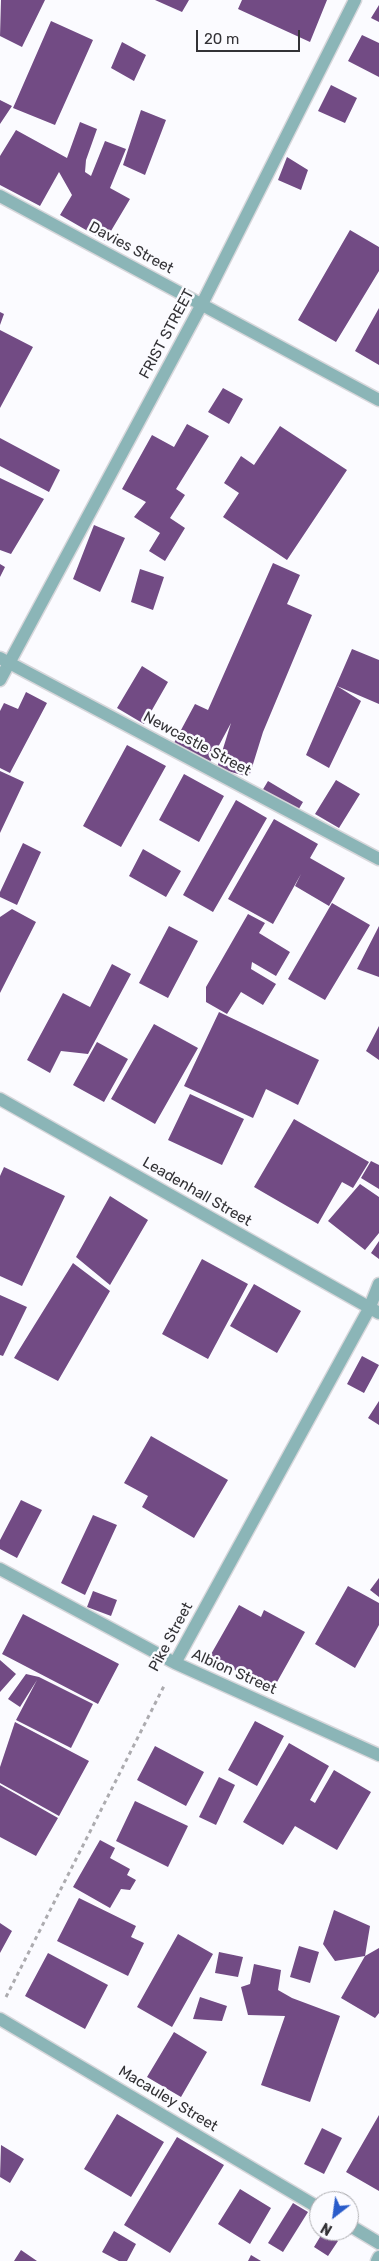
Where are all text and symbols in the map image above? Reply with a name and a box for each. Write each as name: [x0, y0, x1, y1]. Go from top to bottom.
scale bar: [199, 20, 303, 52]
text: 20 m: [204, 30, 239, 48]
street label: Davies Street: [85, 218, 177, 278]
street label: FRIST STREET: [136, 286, 198, 382]
street label: Newcastle Street: [140, 708, 254, 780]
street label: Leadenhall Street: [139, 1153, 255, 1231]
street label: Pike Street: [145, 1599, 197, 1675]
street label: Albion Street: [189, 1645, 279, 1699]
street label: Macauley Street: [115, 2062, 221, 2136]
north arrow: [309, 2191, 359, 2241]
text: N: [318, 2219, 335, 2238]

